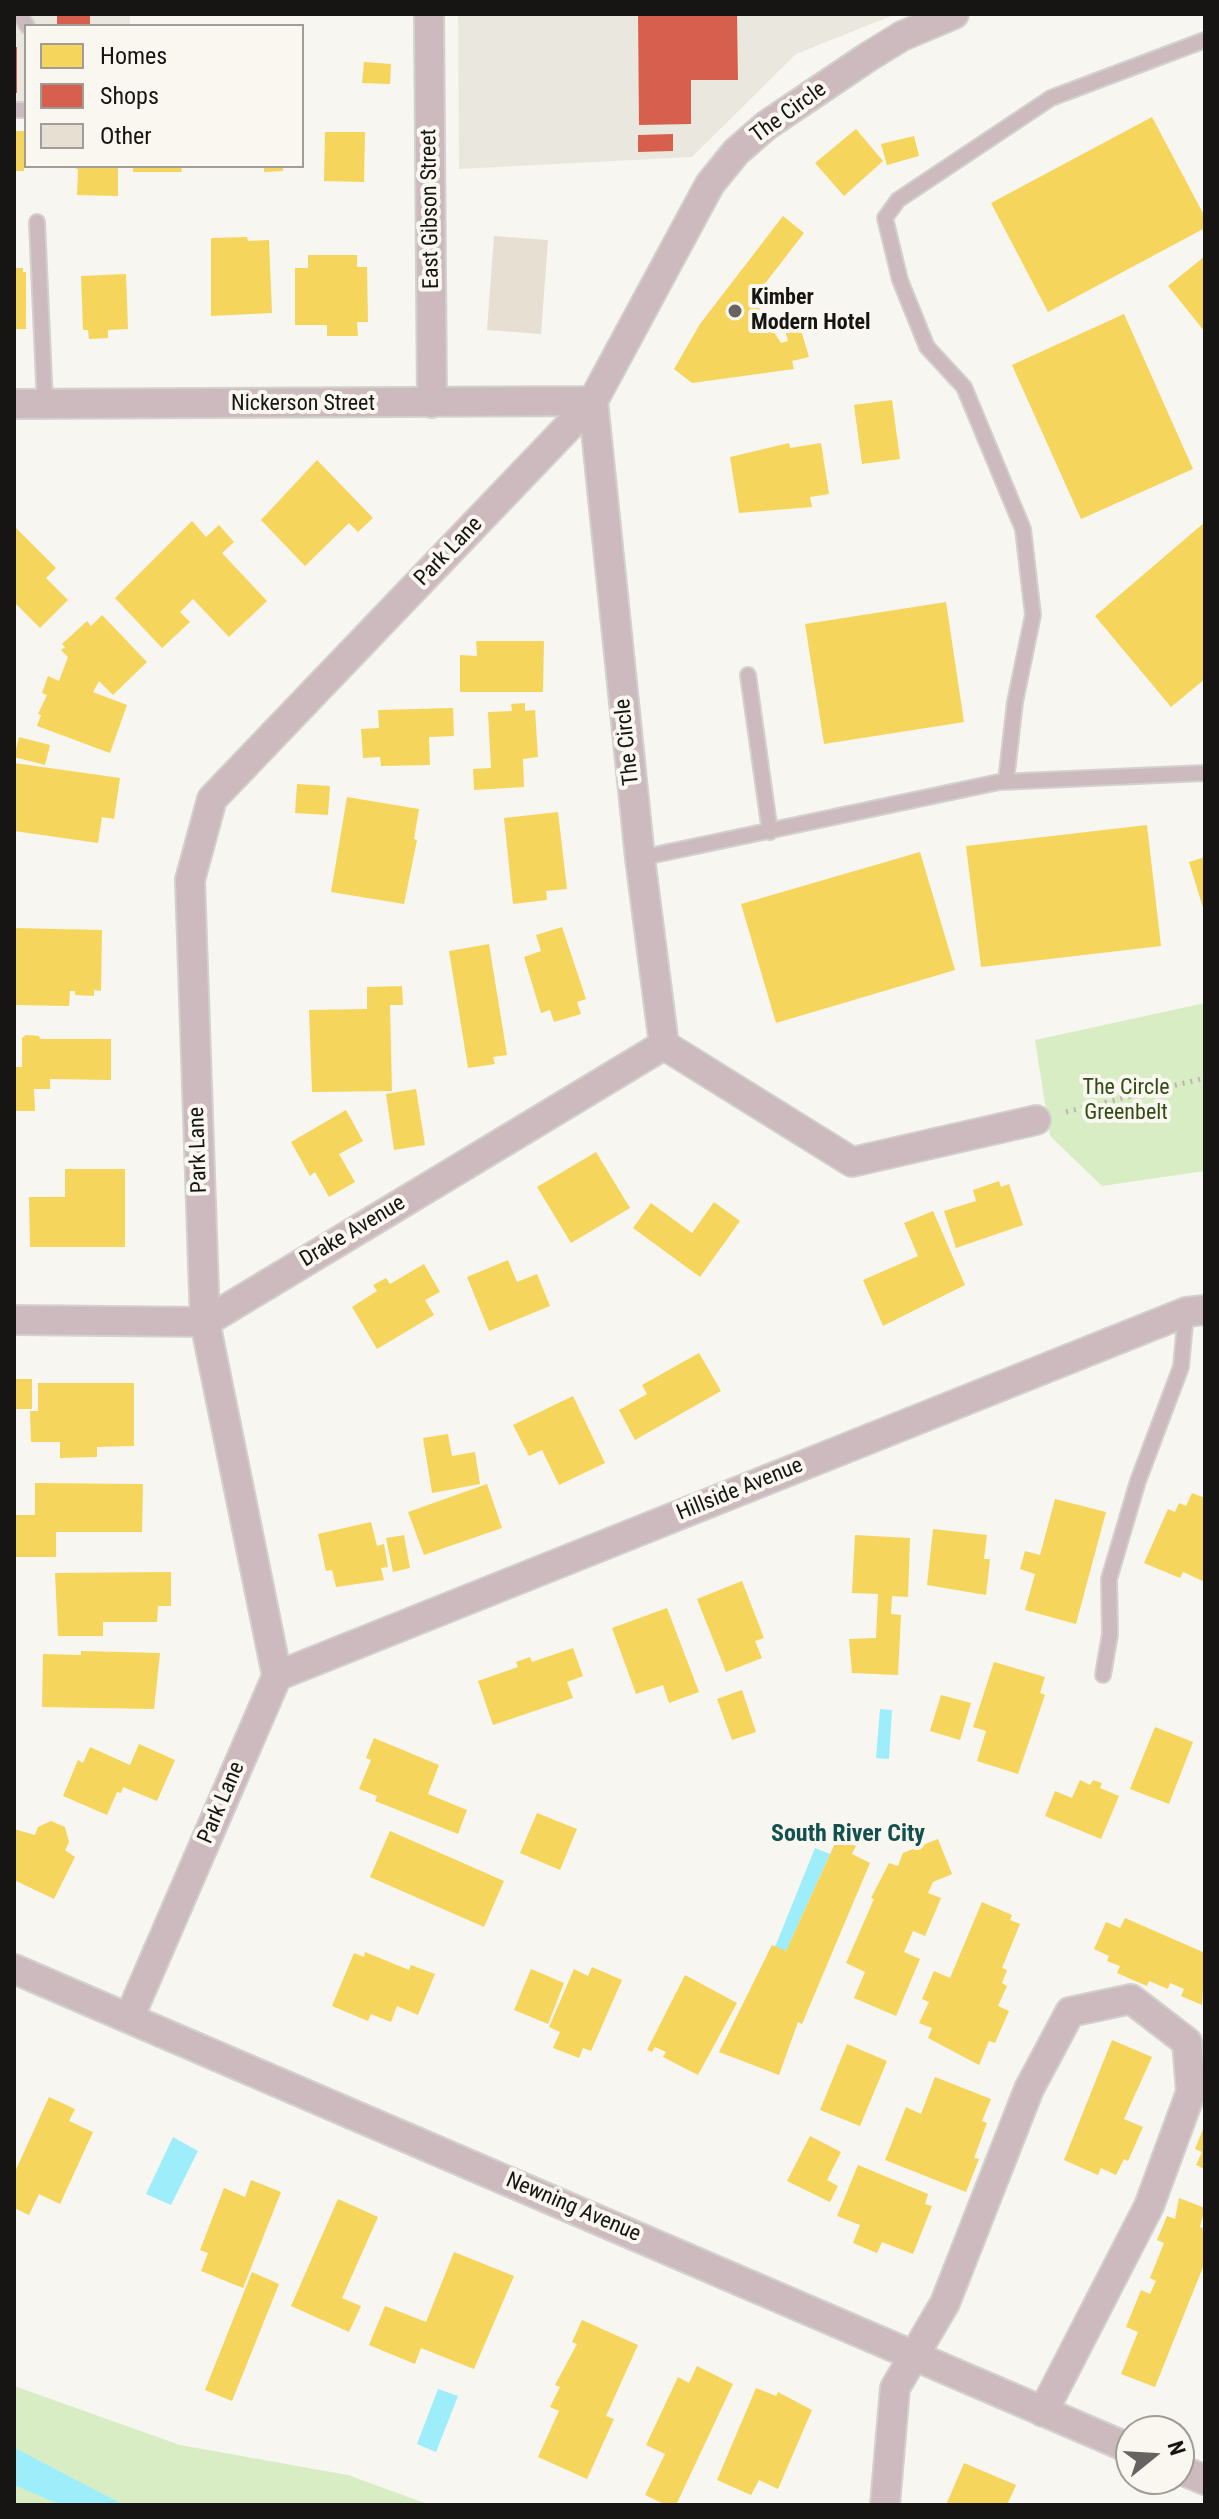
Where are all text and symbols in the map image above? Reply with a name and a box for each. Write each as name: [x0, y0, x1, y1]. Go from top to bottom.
legend: [24, 24, 304, 168]
text: Homes: [100, 42, 167, 70]
street label: The Circle: [746, 77, 832, 149]
text: Shops: [100, 82, 159, 110]
text: Other: [100, 122, 152, 150]
street label: East Gibson Street: [416, 129, 446, 289]
place label: Kimber Modern Hotel: [751, 285, 871, 336]
marker: Kimber Modern Hotel: [726, 302, 744, 320]
street label: Nickerson Street: [231, 391, 375, 417]
street label: Park Lane: [410, 512, 488, 592]
street label: The Circle: [610, 697, 646, 787]
park label: The Circle Greenbelt: [1083, 1075, 1169, 1126]
street label: Park Lane: [184, 1106, 214, 1194]
street label: Drake Avenue: [296, 1190, 410, 1274]
street label: Hillside Avenue: [673, 1453, 807, 1527]
street label: Park Lane: [193, 1758, 251, 1848]
district label: South River City: [771, 1821, 925, 1849]
street label: Newning Avenue: [502, 2168, 644, 2248]
north arrow: [1115, 2415, 1195, 2495]
text: N: [1162, 2438, 1190, 2458]

